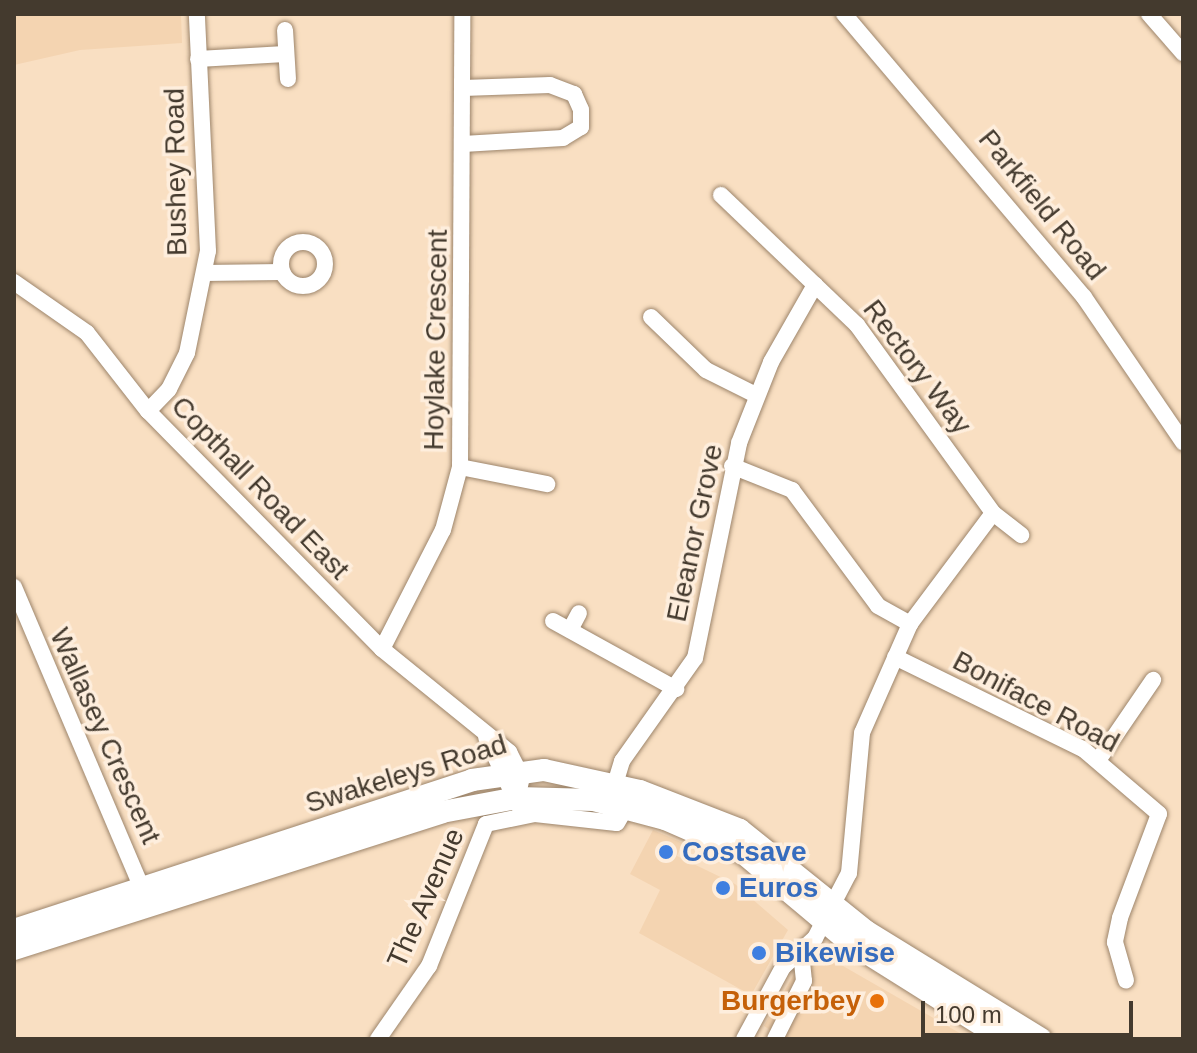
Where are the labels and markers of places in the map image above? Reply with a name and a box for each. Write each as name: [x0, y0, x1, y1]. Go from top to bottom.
place label: Costsave: [682, 835, 807, 869]
marker: Costsave: [657, 843, 675, 861]
place label: Euros: [739, 871, 818, 905]
marker: Euros: [714, 879, 732, 897]
place label: Bikewise: [775, 936, 895, 970]
marker: Bikewise: [750, 944, 768, 962]
place label: Burgerbey: [721, 984, 861, 1018]
marker: Burgerbey: [868, 992, 886, 1010]

